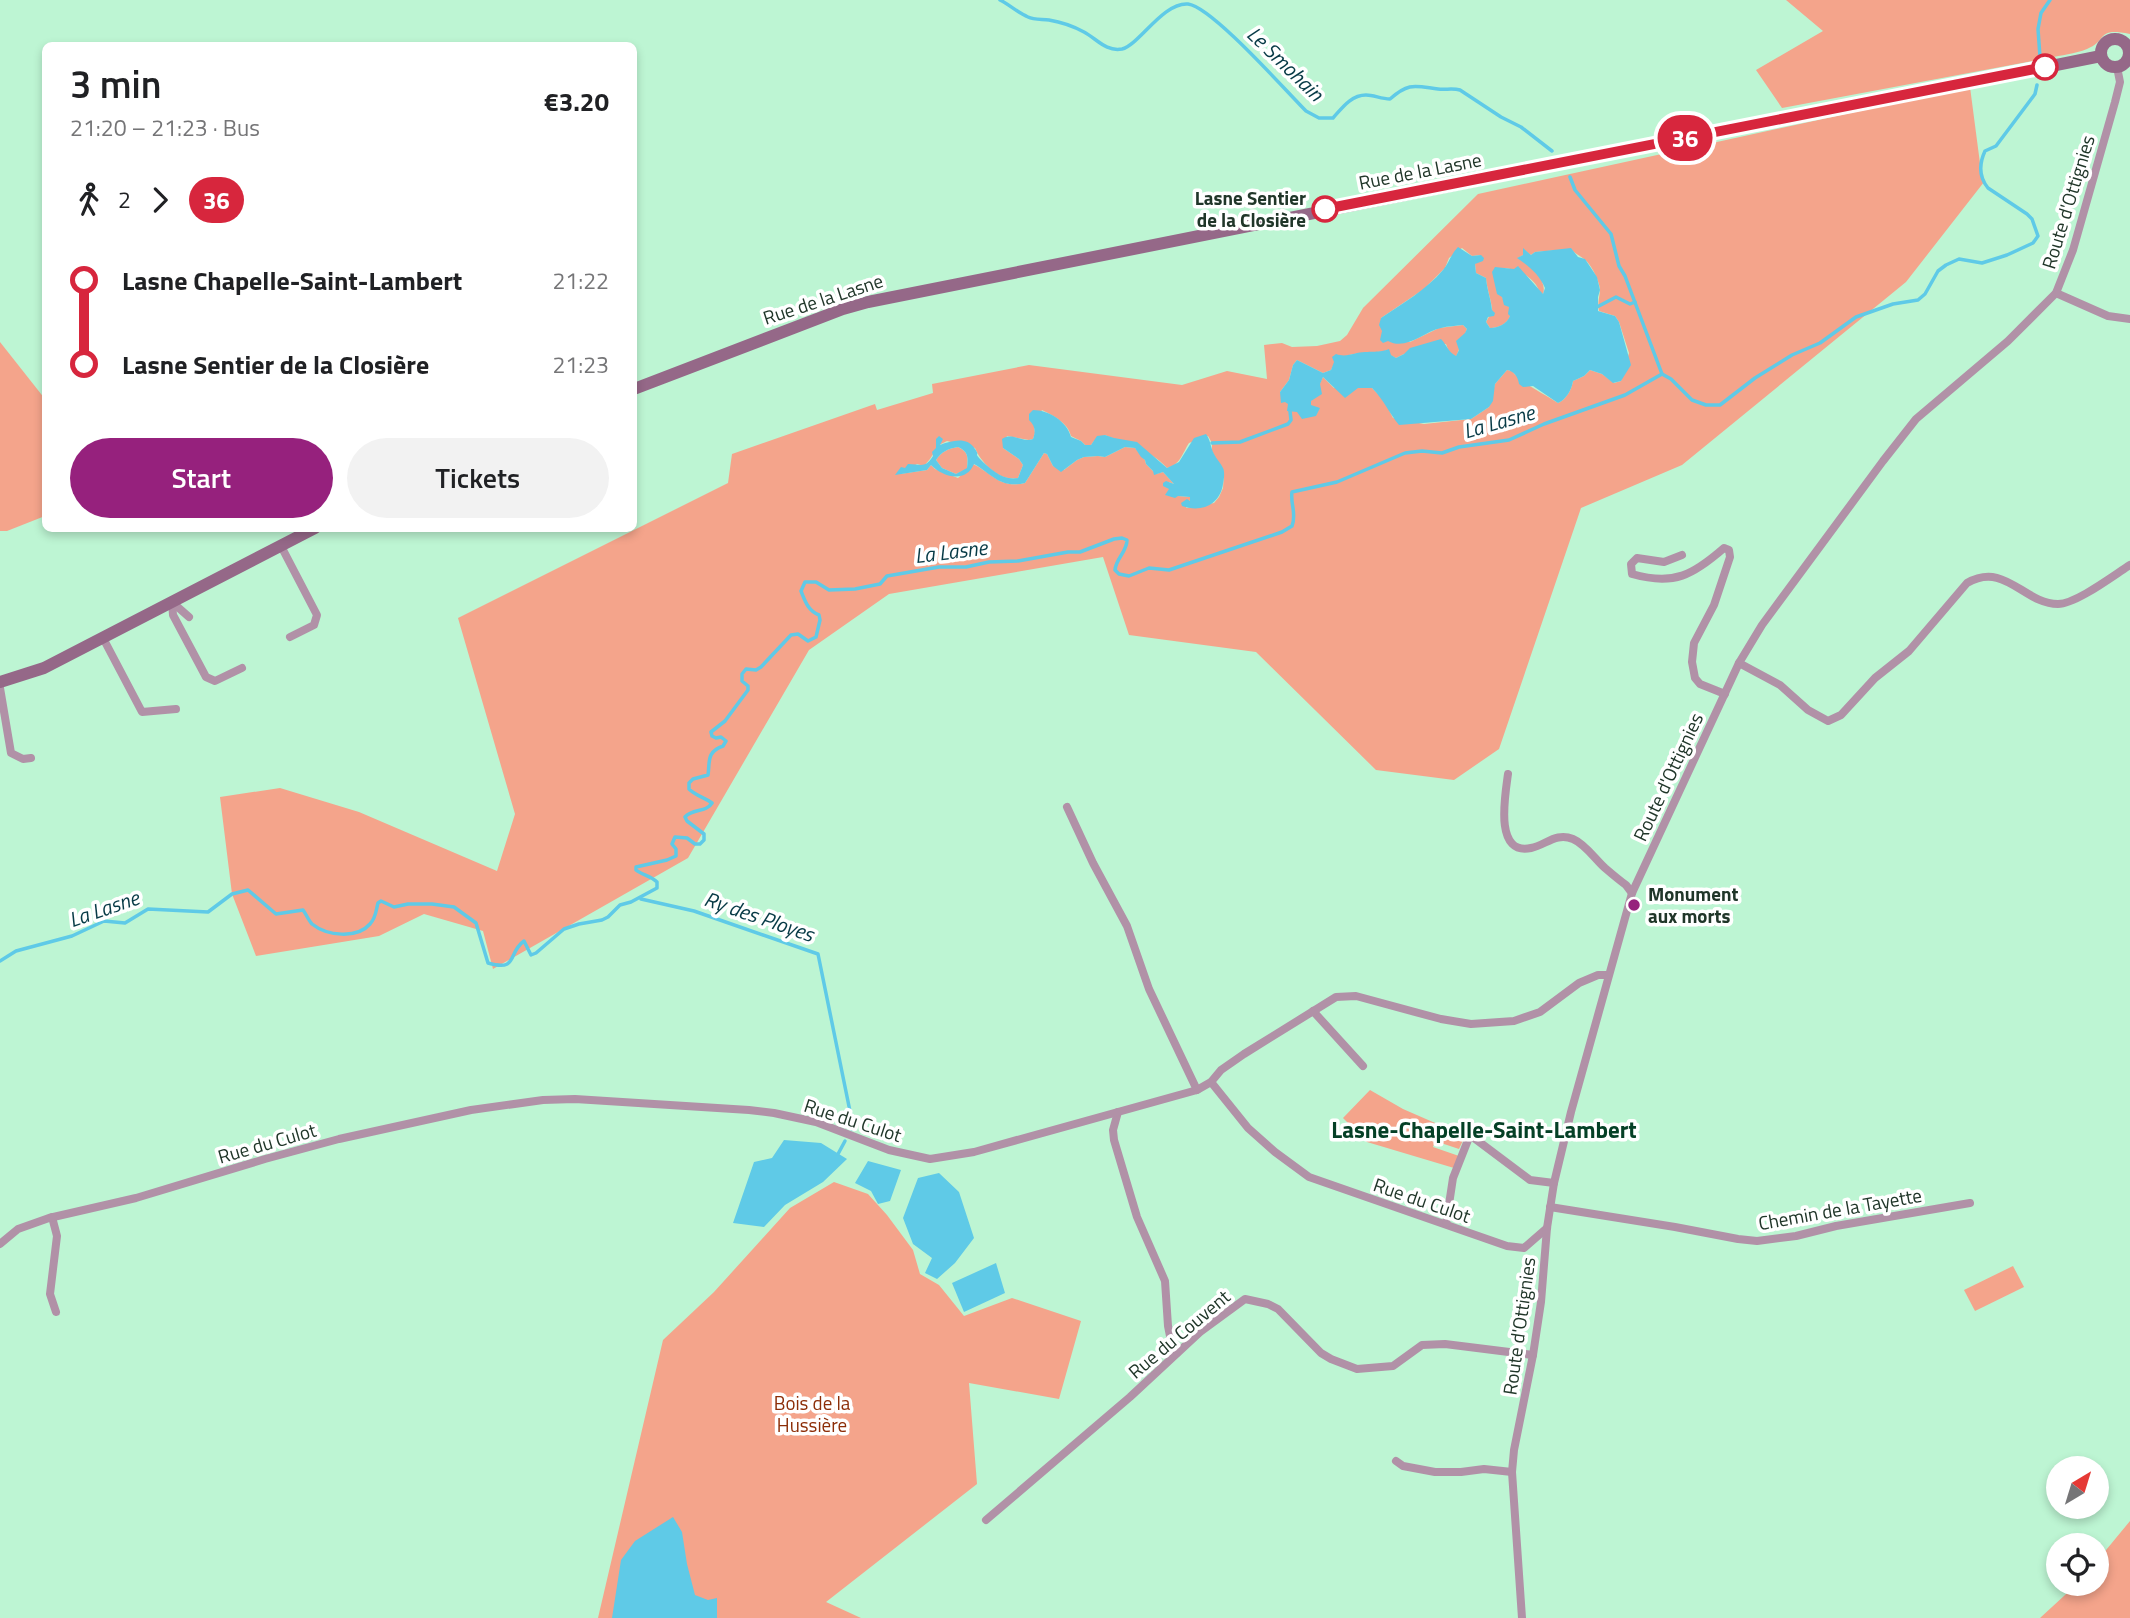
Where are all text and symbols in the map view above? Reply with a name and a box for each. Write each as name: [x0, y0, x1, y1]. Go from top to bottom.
water label: Le Smohain: [1240, 18, 1332, 109]
unlabelled marker: [2032, 54, 2058, 80]
text: 3 min: [70, 55, 161, 113]
text: €3.20: [544, 82, 609, 121]
text: 21:20 – 21:23 · Bus: [70, 110, 260, 145]
line badge: 36: [1654, 115, 1716, 161]
text: 36: [1672, 120, 1698, 156]
street label: Route d'Ottignies: [2033, 131, 2102, 272]
street label: Rue de la Lasne: [1356, 144, 1484, 197]
icon: walk: [70, 181, 108, 219]
icon: forward: [141, 181, 179, 219]
text: 2: [118, 182, 131, 217]
text: 36: [203, 182, 230, 218]
place label: Lasne Sentier de la Closière: [1195, 183, 1306, 234]
marker: Lasne Sentier de la Closière: [1312, 196, 1338, 222]
text: Lasne Chapelle-Saint-Lambert: [122, 261, 462, 300]
text: 21:22: [552, 263, 609, 298]
street label: Rue de la Lasne: [759, 265, 887, 332]
text: Lasne Sentier de la Closière: [122, 345, 429, 384]
text: 21:23: [552, 347, 609, 382]
water label: La Lasne: [1459, 395, 1539, 446]
button: Start: [70, 438, 333, 518]
button: Tickets: [347, 438, 609, 518]
water label: La Lasne: [913, 531, 990, 571]
street label: Route d'Ottignies: [1625, 708, 1710, 846]
place label: Monument aux morts: [1648, 879, 1738, 930]
water label: La Lasne: [64, 881, 144, 935]
water label: Ry des Ployes: [700, 882, 820, 950]
marker: Monument aux morts: [1626, 897, 1642, 913]
street label: Rue du Culot: [801, 1090, 906, 1149]
district label: Lasne-Chapelle-Saint-Lambert: [1331, 1112, 1637, 1147]
street label: Rue du Culot: [214, 1115, 320, 1170]
street label: Rue du Culot: [1370, 1169, 1475, 1230]
street label: Chemin de la Tayette: [1756, 1180, 1924, 1237]
street label: Route d'Ottignies: [1494, 1255, 1543, 1397]
street label: Rue du Couvent: [1121, 1282, 1236, 1385]
park label: Bois de la Hussière: [774, 1388, 851, 1439]
north arrow: [2046, 1456, 2109, 1519]
map controls: [2046, 1456, 2109, 1596]
button: locate: [2046, 1533, 2109, 1596]

